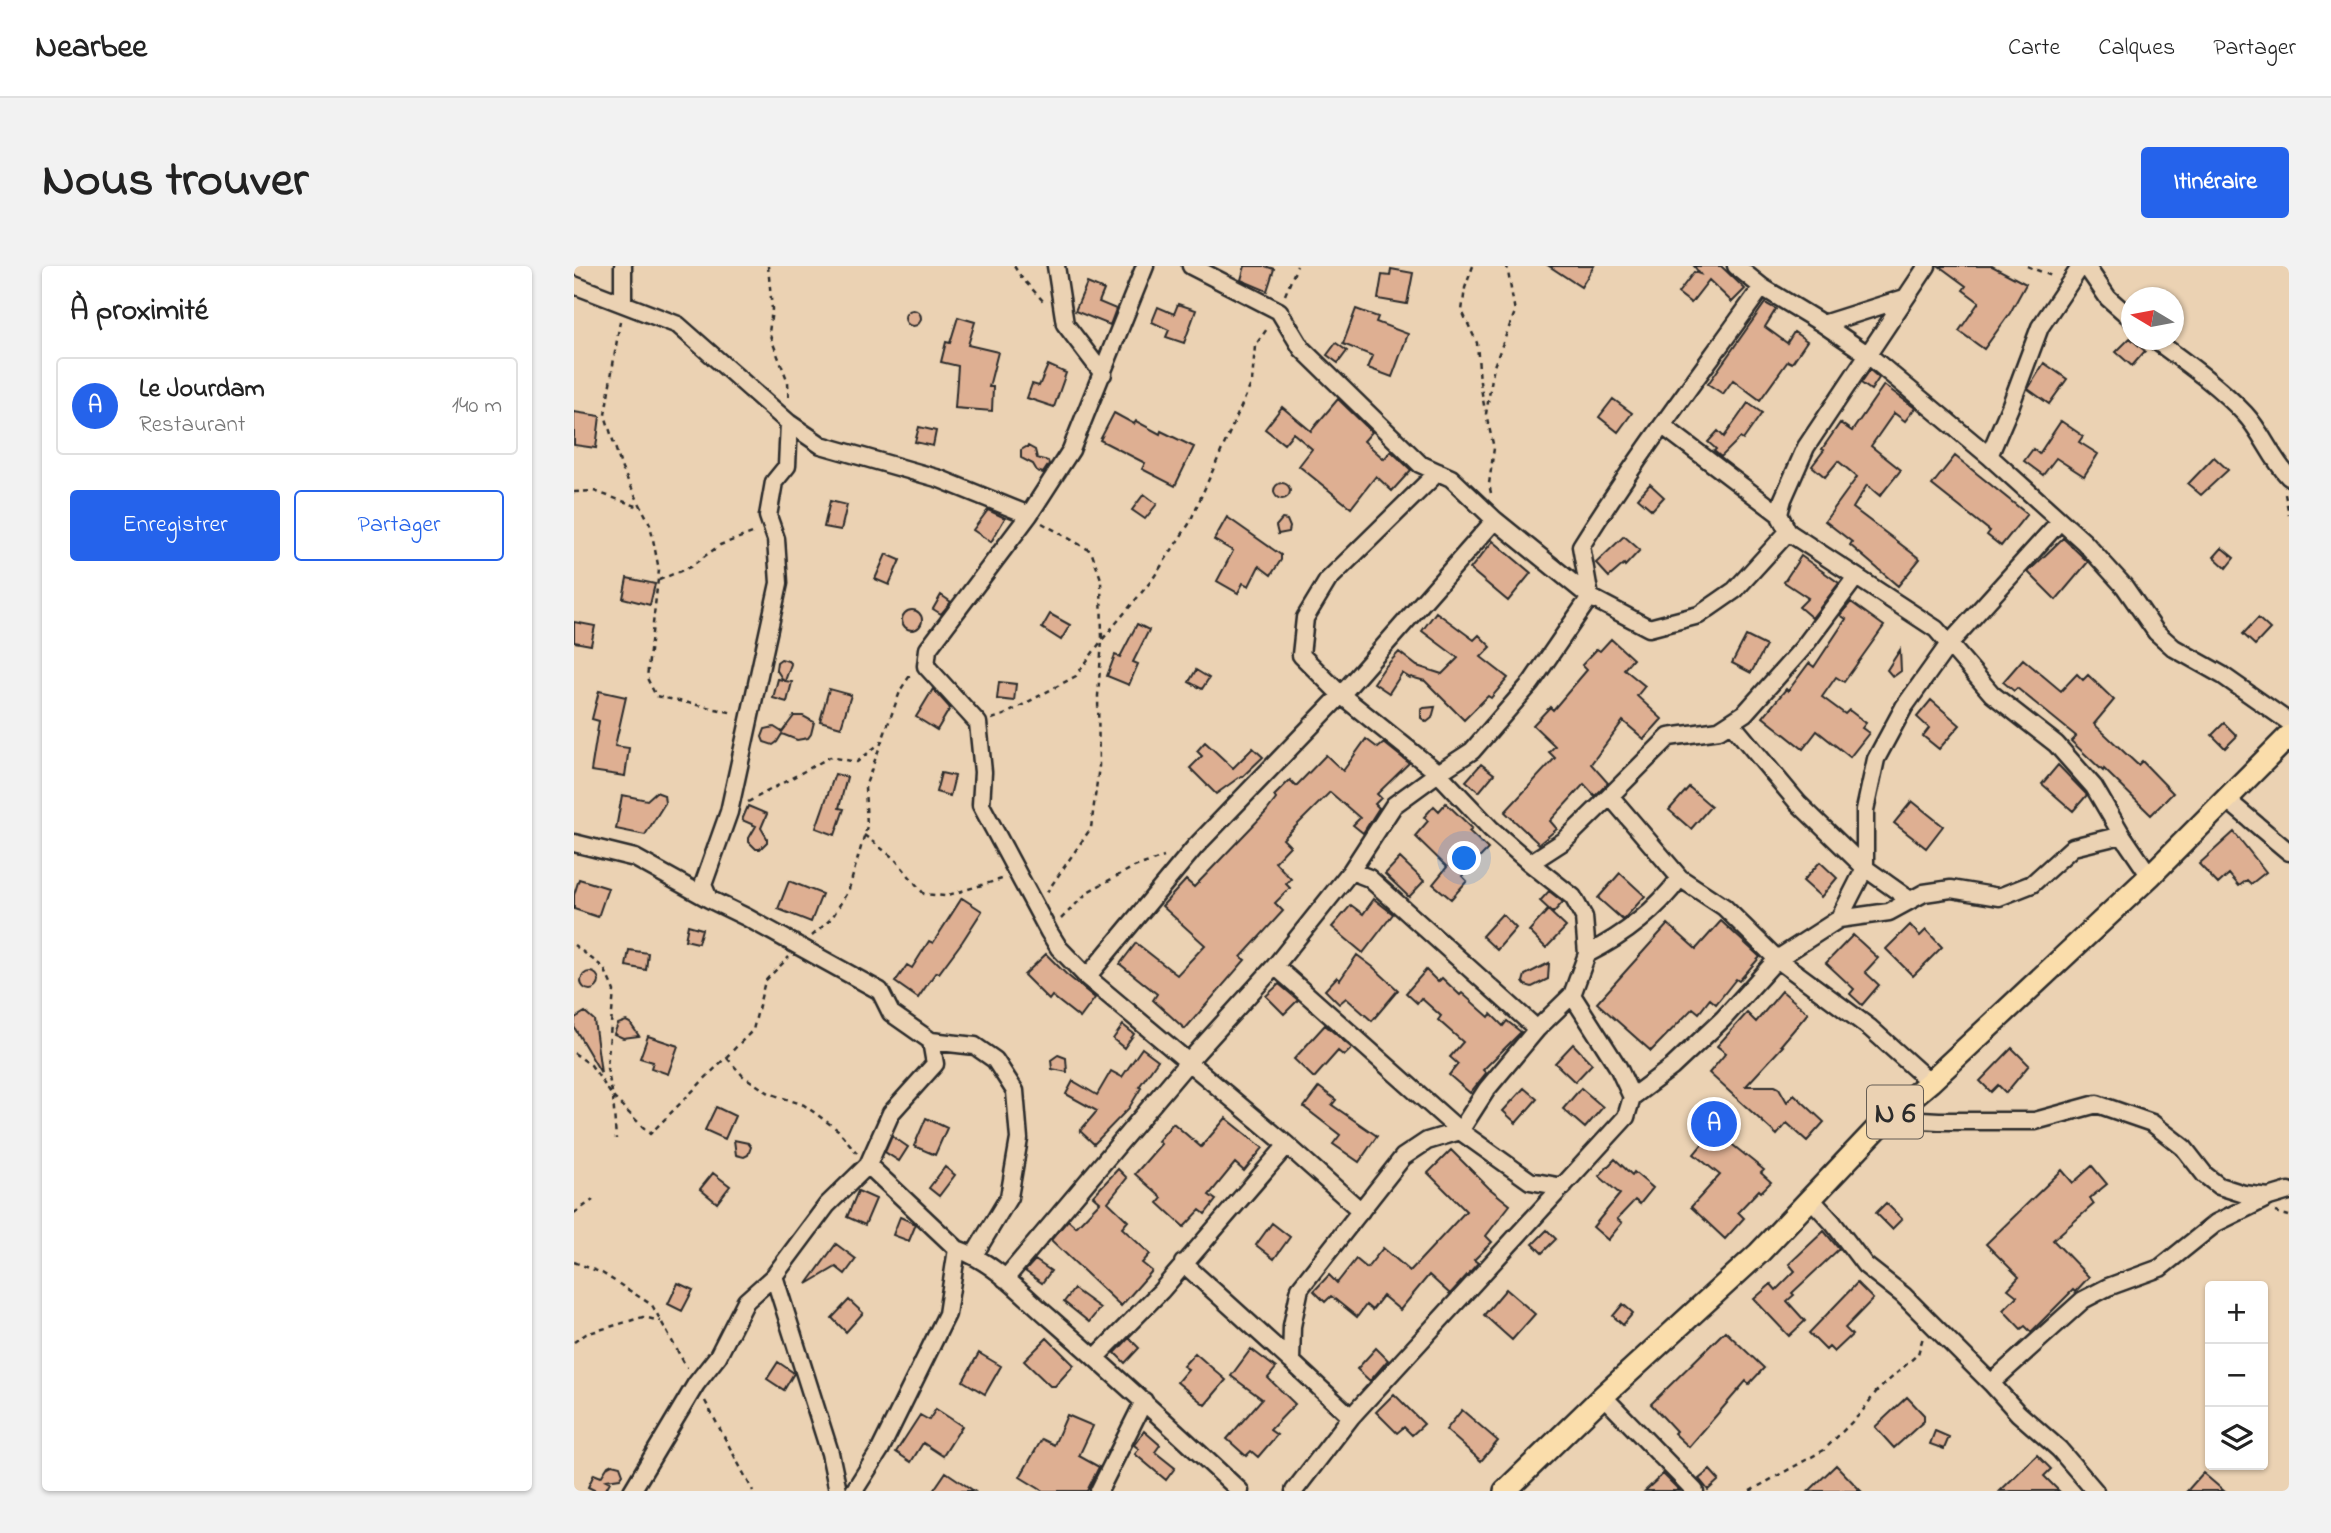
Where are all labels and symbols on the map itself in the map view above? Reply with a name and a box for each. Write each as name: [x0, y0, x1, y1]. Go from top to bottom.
north arrow: [2121, 287, 2184, 350]
your location: [1447, 841, 1481, 875]
road number: N 6: [1867, 1086, 1923, 1139]
pin: A: [1691, 1098, 1737, 1150]

